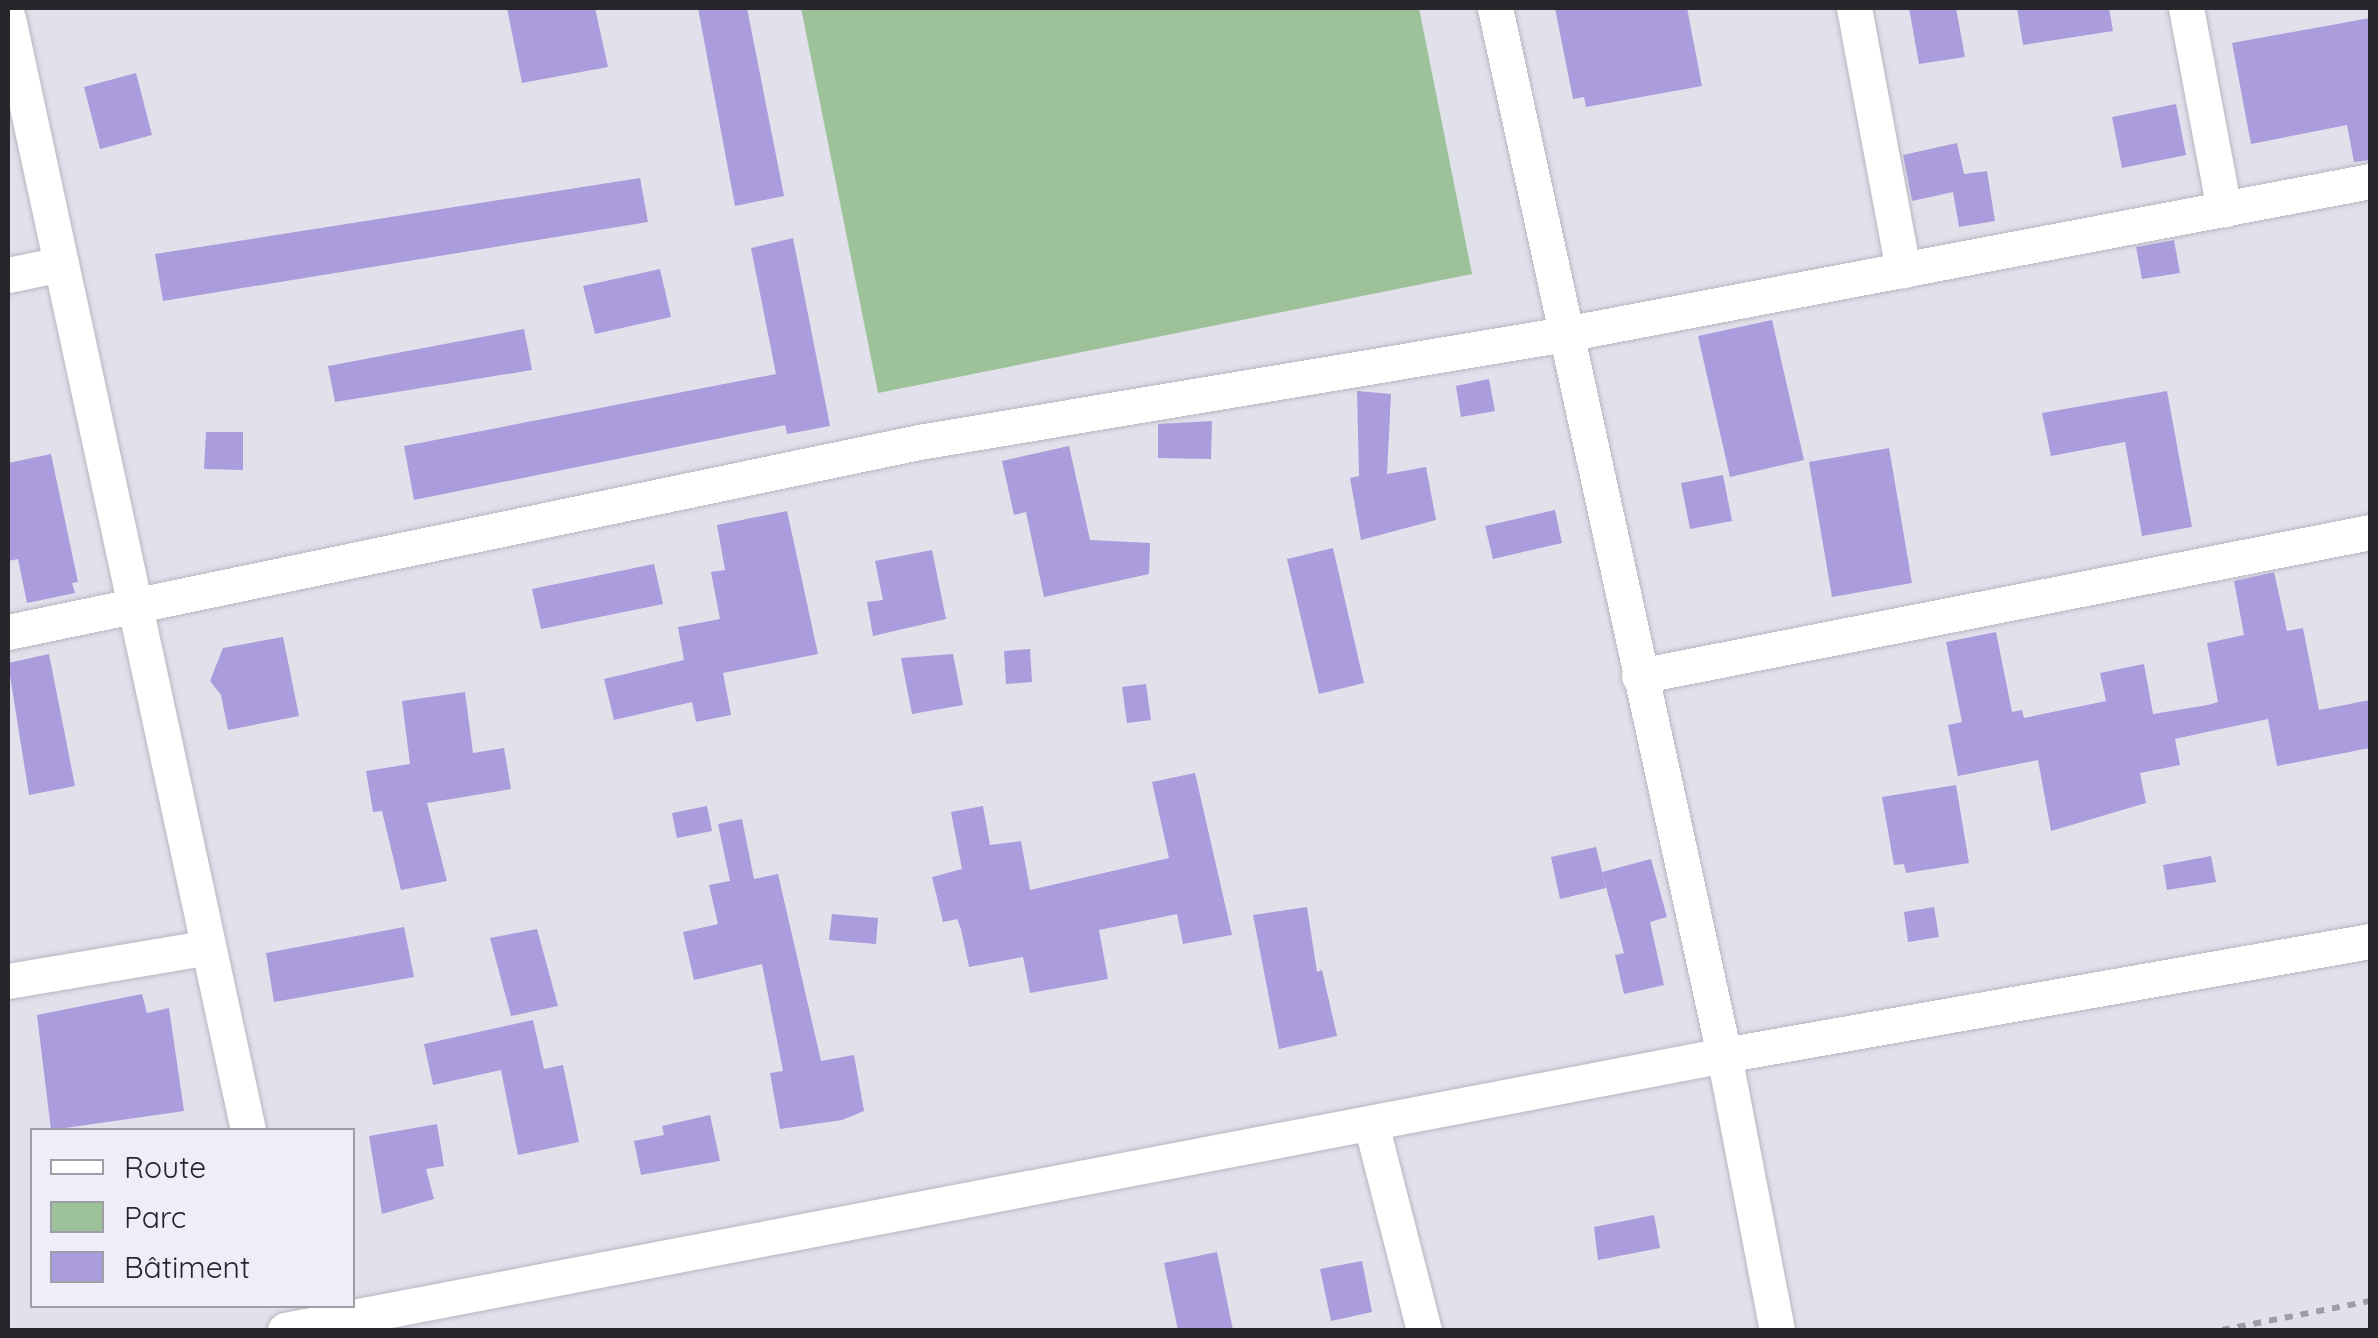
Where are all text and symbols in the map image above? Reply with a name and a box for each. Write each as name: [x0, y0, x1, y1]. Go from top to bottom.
legend: [30, 1128, 355, 1308]
text: Route: [124, 1148, 206, 1186]
text: Parc: [124, 1198, 186, 1236]
text: Bâtiment: [124, 1248, 250, 1286]

